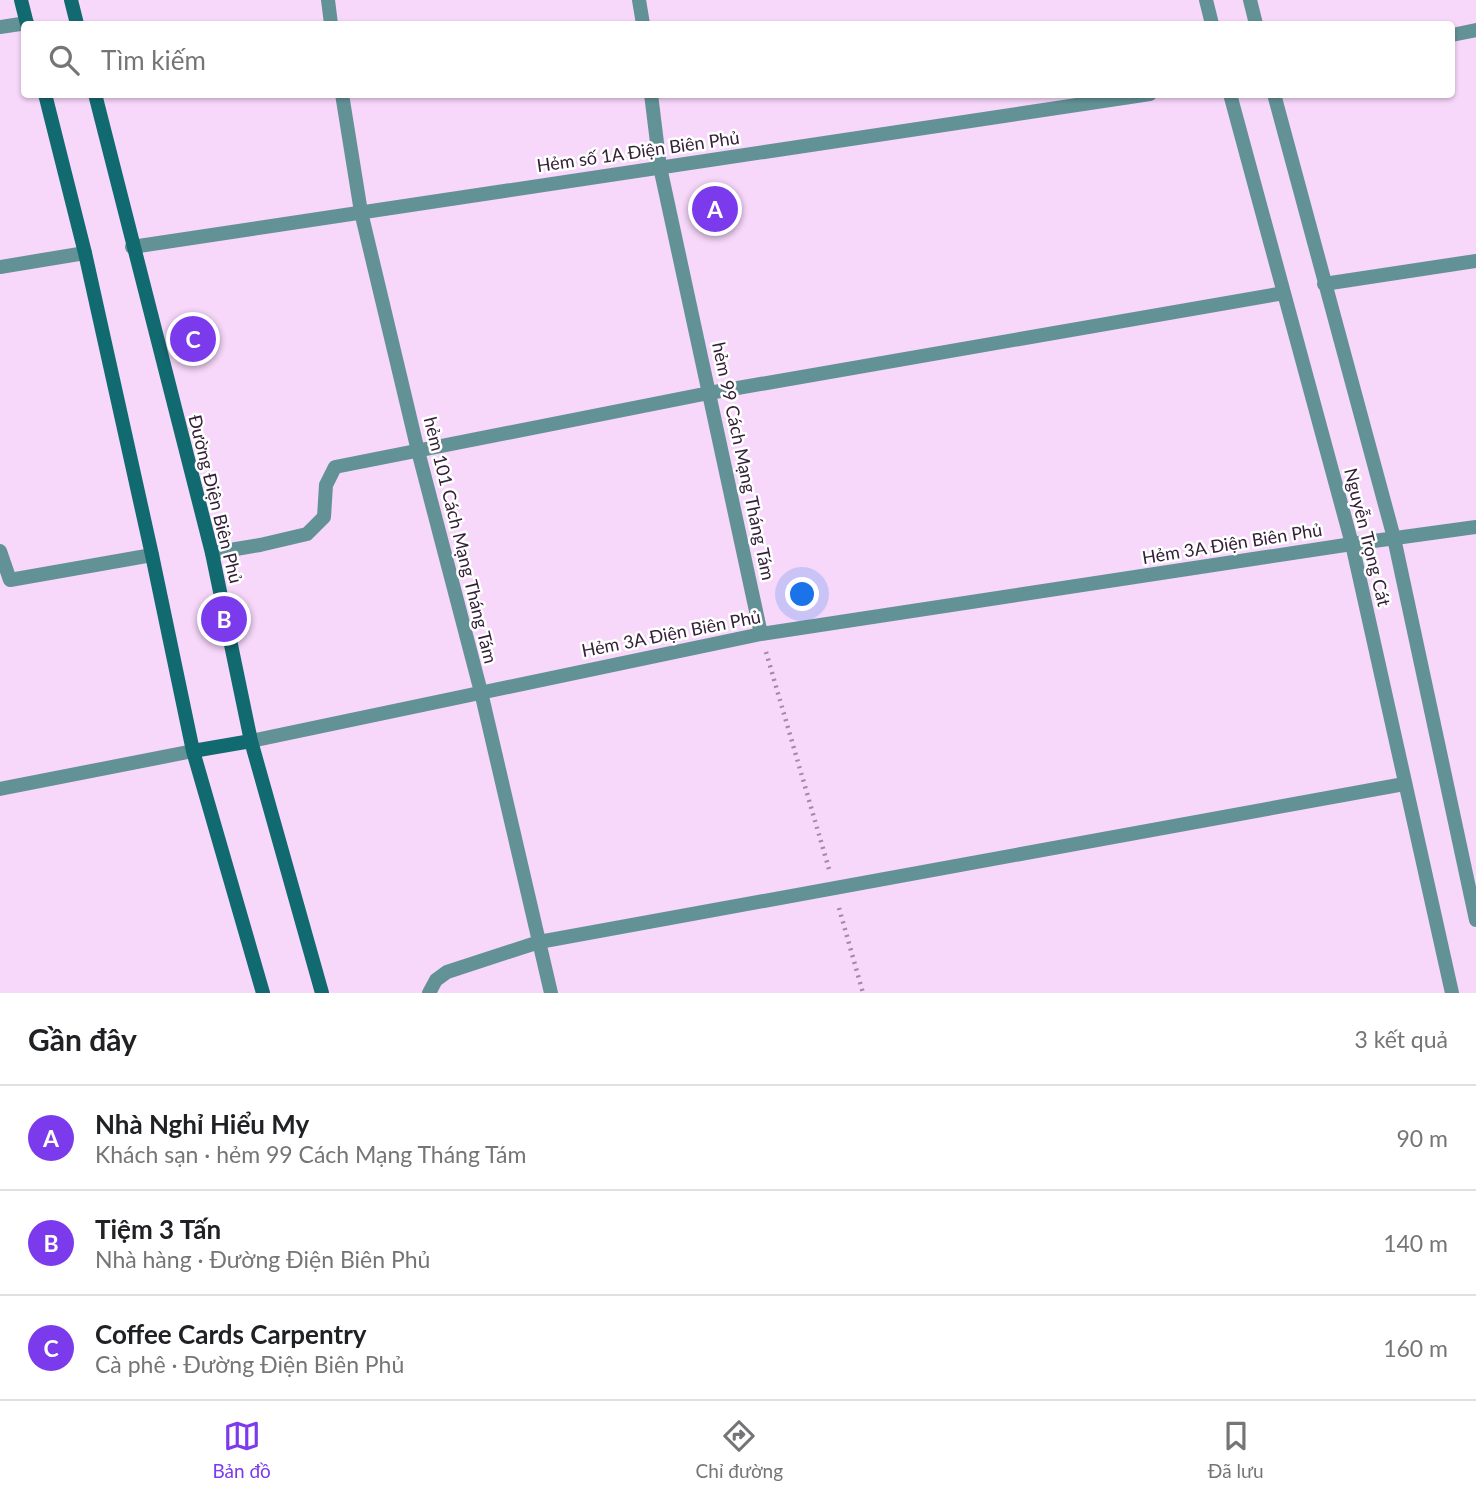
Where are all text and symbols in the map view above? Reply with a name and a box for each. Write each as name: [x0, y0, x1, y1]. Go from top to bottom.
search box: [21, 21, 1455, 98]
icon: search: [45, 41, 83, 79]
text: Tìm kiếm: [101, 44, 206, 76]
street label: Hẻm số 1A Điện Biên Phủ: [535, 126, 741, 176]
pin: A: [692, 183, 738, 235]
pin: C: [170, 313, 216, 365]
street label: hẻm 99 Cách Mạng Tháng Tám: [708, 340, 780, 582]
street label: Đường Điện Biên Phủ: [184, 412, 248, 586]
street label: hẻm 101 Cách Mạng Tháng Tám: [420, 414, 502, 666]
street label: Nguyễn Trọng Cát: [1340, 466, 1396, 609]
street label: Hẻm 3A Điện Biên Phủ: [1140, 518, 1324, 568]
your location: [785, 577, 819, 611]
pin: B: [201, 593, 247, 645]
street label: Hẻm 3A Điện Biên Phủ: [580, 605, 762, 661]
text: Gần đây: [28, 1021, 137, 1057]
text: 3 kết quả: [1354, 1025, 1448, 1053]
text: Nhà Nghỉ Hiểu My: [95, 1108, 309, 1140]
text: A: [43, 1124, 59, 1152]
text: 90 m: [1397, 1124, 1448, 1152]
text: Khách sạn · hẻm 99 Cách Mạng Tháng Tám: [95, 1140, 526, 1168]
text: Tiệm 3 Tấn: [95, 1213, 221, 1245]
text: B: [43, 1229, 59, 1257]
text: 140 m: [1383, 1229, 1448, 1257]
text: Nhà hàng · Đường Điện Biên Phủ: [95, 1245, 430, 1273]
text: Coffee Cards Carpentry: [95, 1318, 367, 1350]
text: C: [43, 1334, 59, 1362]
text: 160 m: [1383, 1334, 1448, 1362]
text: Cà phê · Đường Điện Biên Phủ: [95, 1350, 404, 1378]
tab: Bản đồ: [212, 1417, 271, 1482]
tab: Chỉ đường: [696, 1417, 783, 1482]
tab: Đã lưu: [1208, 1417, 1264, 1482]

